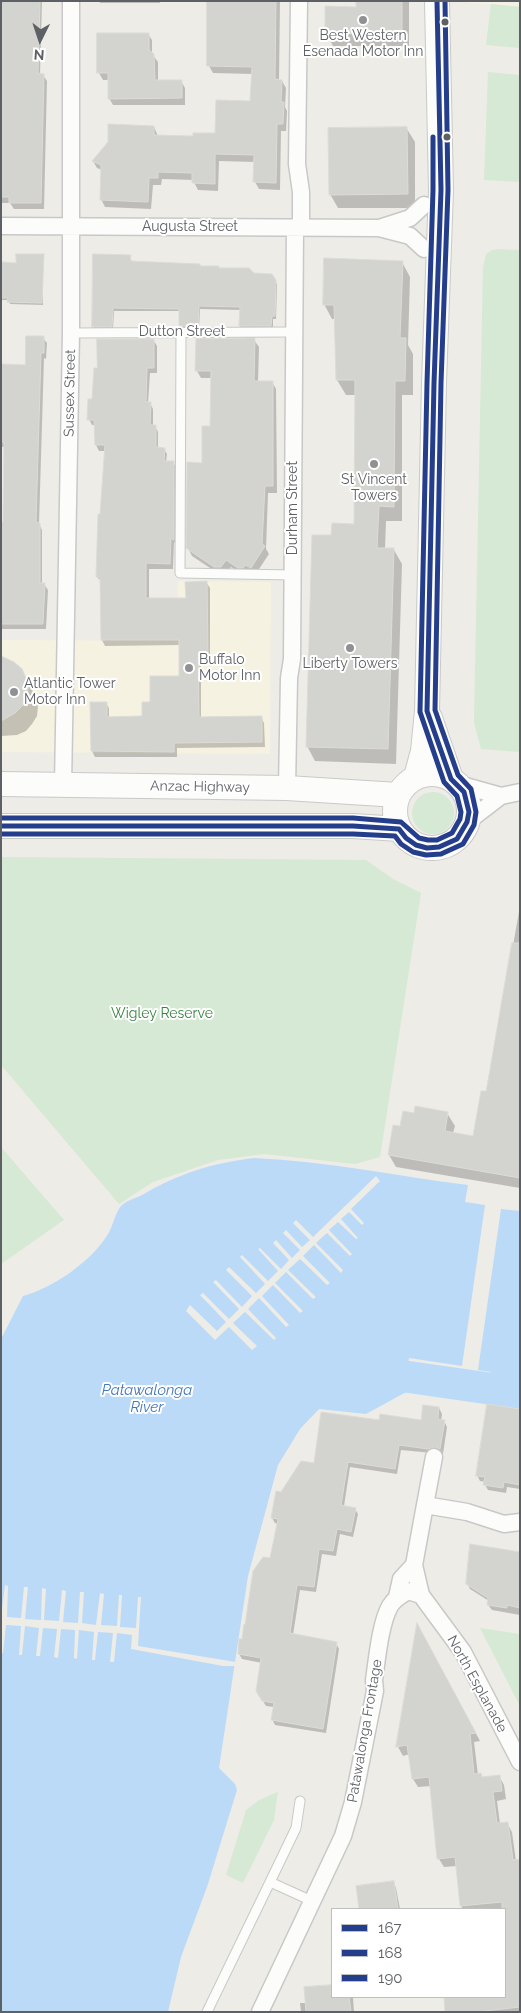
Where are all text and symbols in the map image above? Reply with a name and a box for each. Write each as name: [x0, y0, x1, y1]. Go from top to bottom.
marker: Best Western Esenada Motor Inn: [357, 14, 369, 26]
north arrow: [15, 15, 65, 65]
unlabelled marker: [440, 17, 450, 27]
place label: Best Western Esenada Motor Inn: [303, 28, 423, 60]
text: N: [33, 47, 45, 63]
unlabelled marker: [442, 132, 452, 142]
street label: Augusta Street: [142, 219, 238, 235]
street label: Dutton Street: [139, 324, 225, 340]
street label: Sussex Street: [61, 349, 79, 437]
marker: St Vincent Towers: [368, 458, 380, 470]
street label: Durham Street: [285, 461, 301, 555]
place label: St Vincent Towers: [341, 472, 407, 504]
marker: Liberty Towers: [344, 642, 356, 654]
place label: Buffalo Motor Inn: [199, 652, 261, 684]
place label: Liberty Towers: [303, 656, 397, 672]
marker: Buffalo Motor Inn: [183, 662, 195, 674]
place label: Atlantic Tower Motor Inn: [24, 676, 116, 709]
marker: Atlantic Tower Motor Inn: [8, 686, 20, 698]
street label: Anzac Highway: [150, 778, 250, 796]
park label: Wigley Reserve: [111, 1006, 213, 1022]
water label: Patawalonga River: [102, 1381, 192, 1416]
street label: North Esplanade: [443, 1633, 511, 1735]
street label: Patawalonga Frontage: [344, 1658, 386, 1804]
legend: [331, 1908, 506, 1998]
text: 167: [378, 1919, 402, 1937]
text: 168: [378, 1944, 402, 1962]
text: 190: [378, 1969, 402, 1987]

